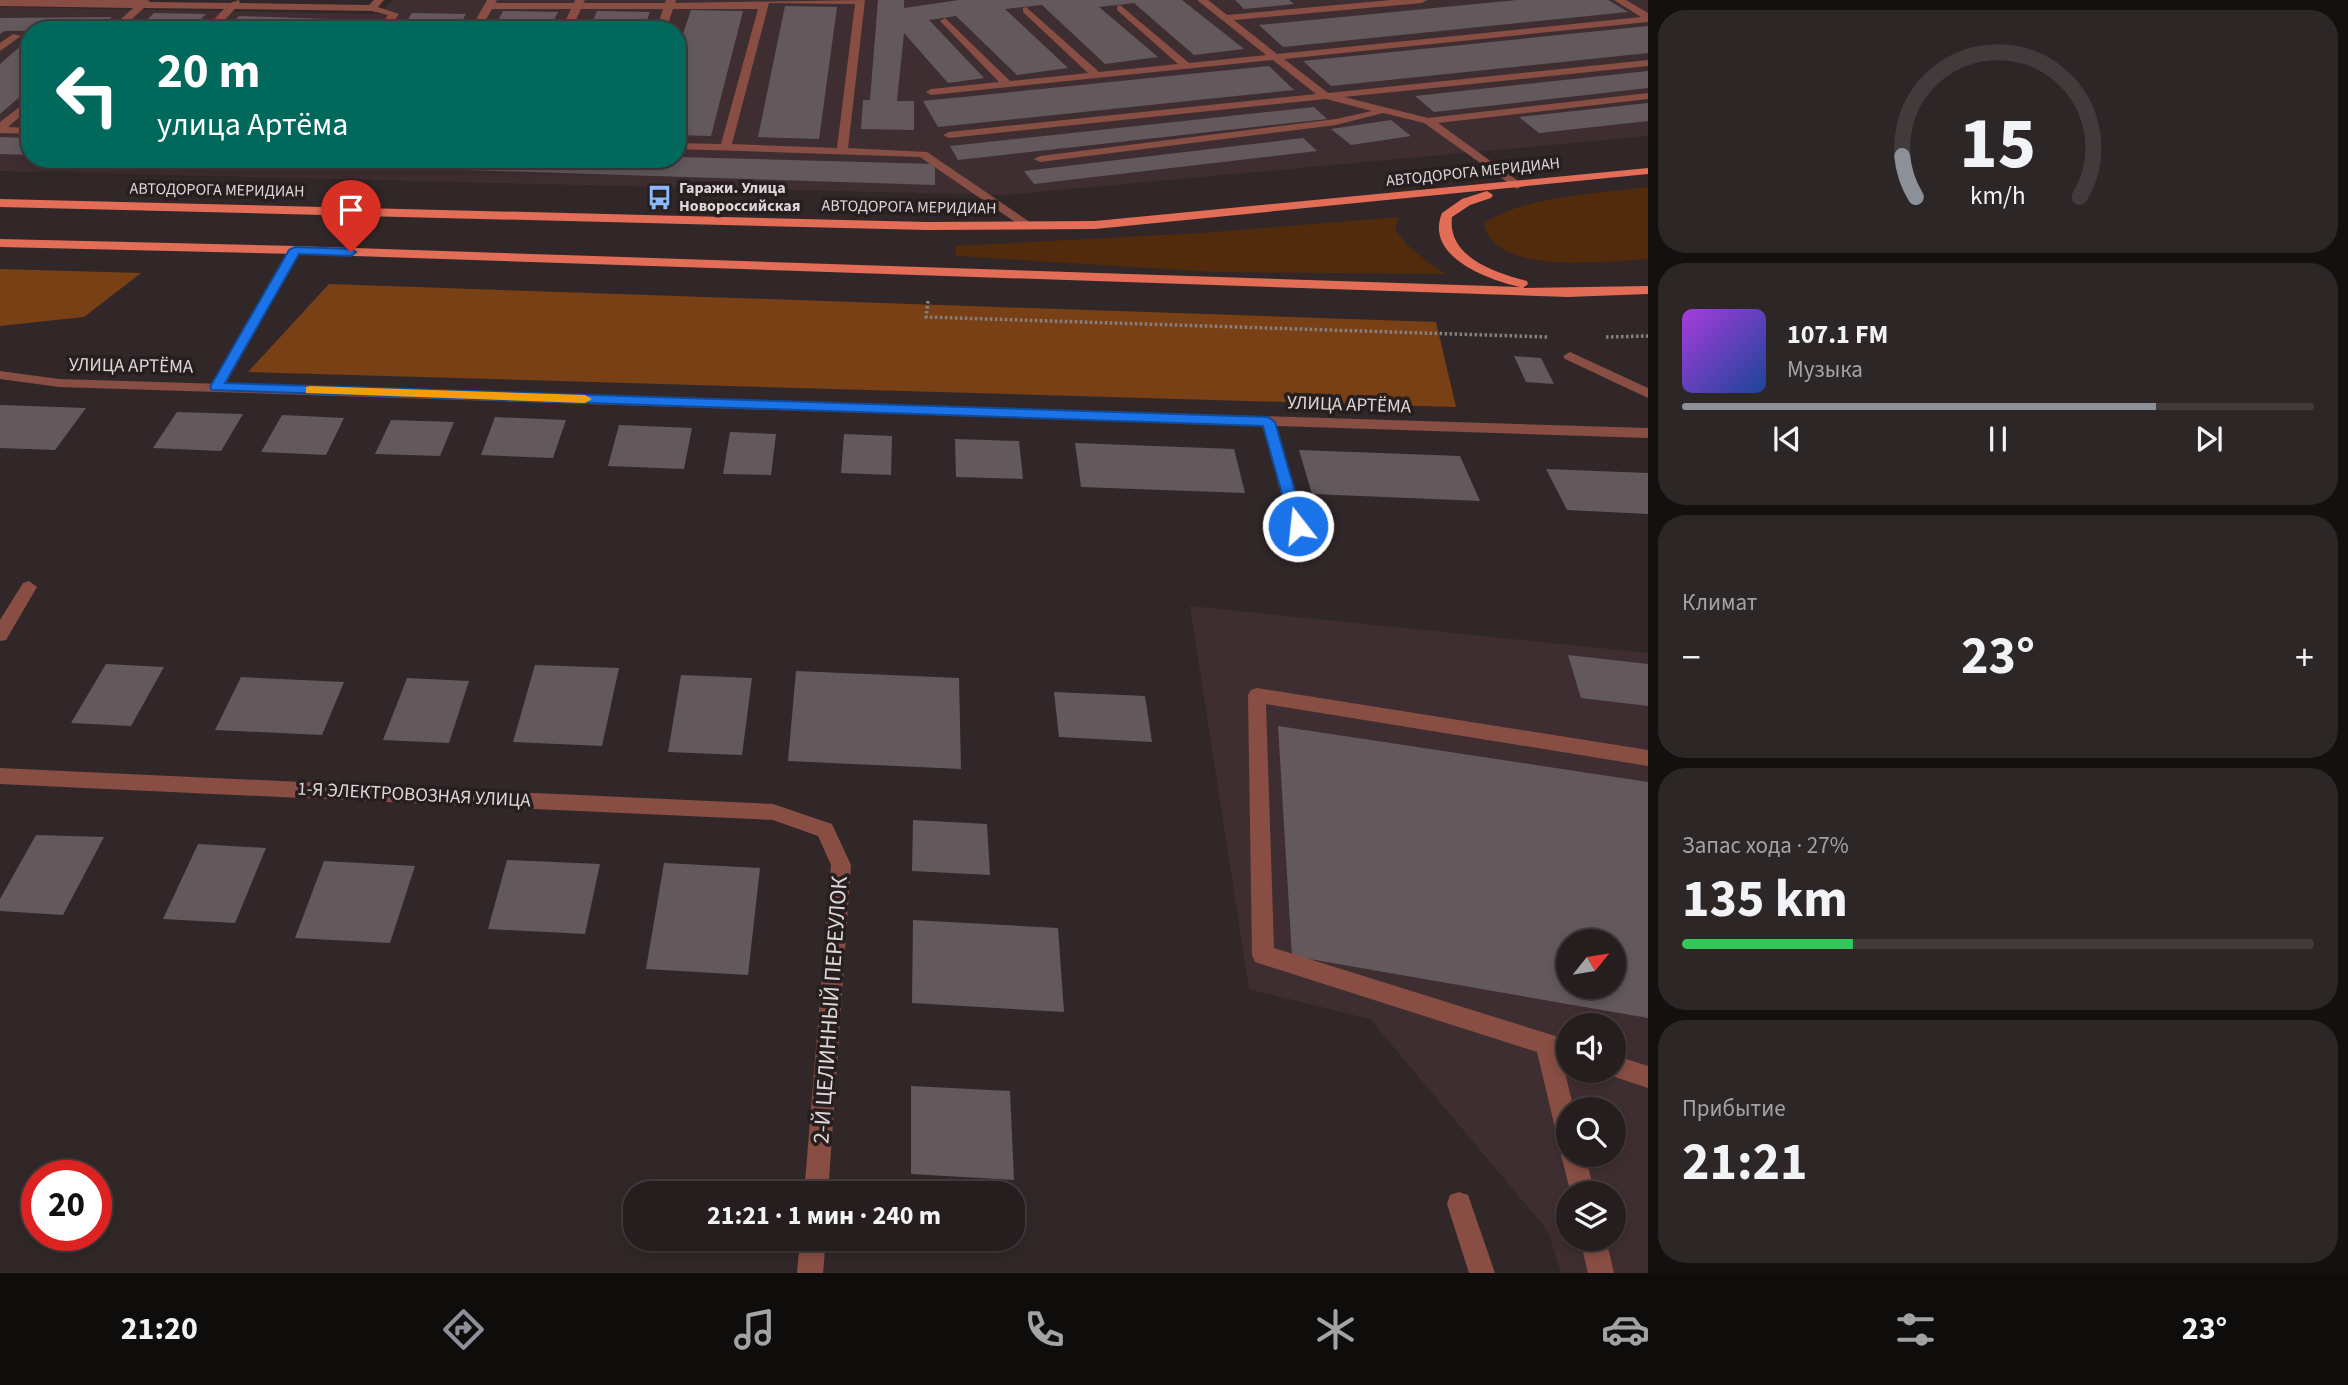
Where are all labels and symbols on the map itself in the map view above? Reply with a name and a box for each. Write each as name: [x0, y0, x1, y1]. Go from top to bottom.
street label: АВТОДОРОГА МЕРИДИАН: [1385, 152, 1561, 192]
street label: АВТОДОРОГА МЕРИДИАН: [129, 177, 305, 203]
place label: Гаражи. Улица Новороссийская: [679, 177, 800, 217]
pin: [321, 180, 381, 252]
bus stop icon: Гаражи. Улица Новороссийская: [645, 183, 673, 211]
street label: АВТОДОРОГА МЕРИДИАН: [821, 194, 997, 220]
street label: УЛИЦА АРТЁМА: [69, 351, 194, 381]
street label: УЛИЦА АРТЁМА: [1286, 389, 1412, 421]
position arrow: [1261, 489, 1335, 563]
street label: 1-Я ЭЛЕКТРОВОЗНАЯ УЛИЦА: [297, 775, 532, 815]
street label: 2-Й ЦЕЛИННЫЙ ПЕРЕУЛОК: [804, 874, 856, 1145]
north arrow: [1556, 929, 1626, 999]
speed limit sign: 20: [21, 1160, 112, 1251]

